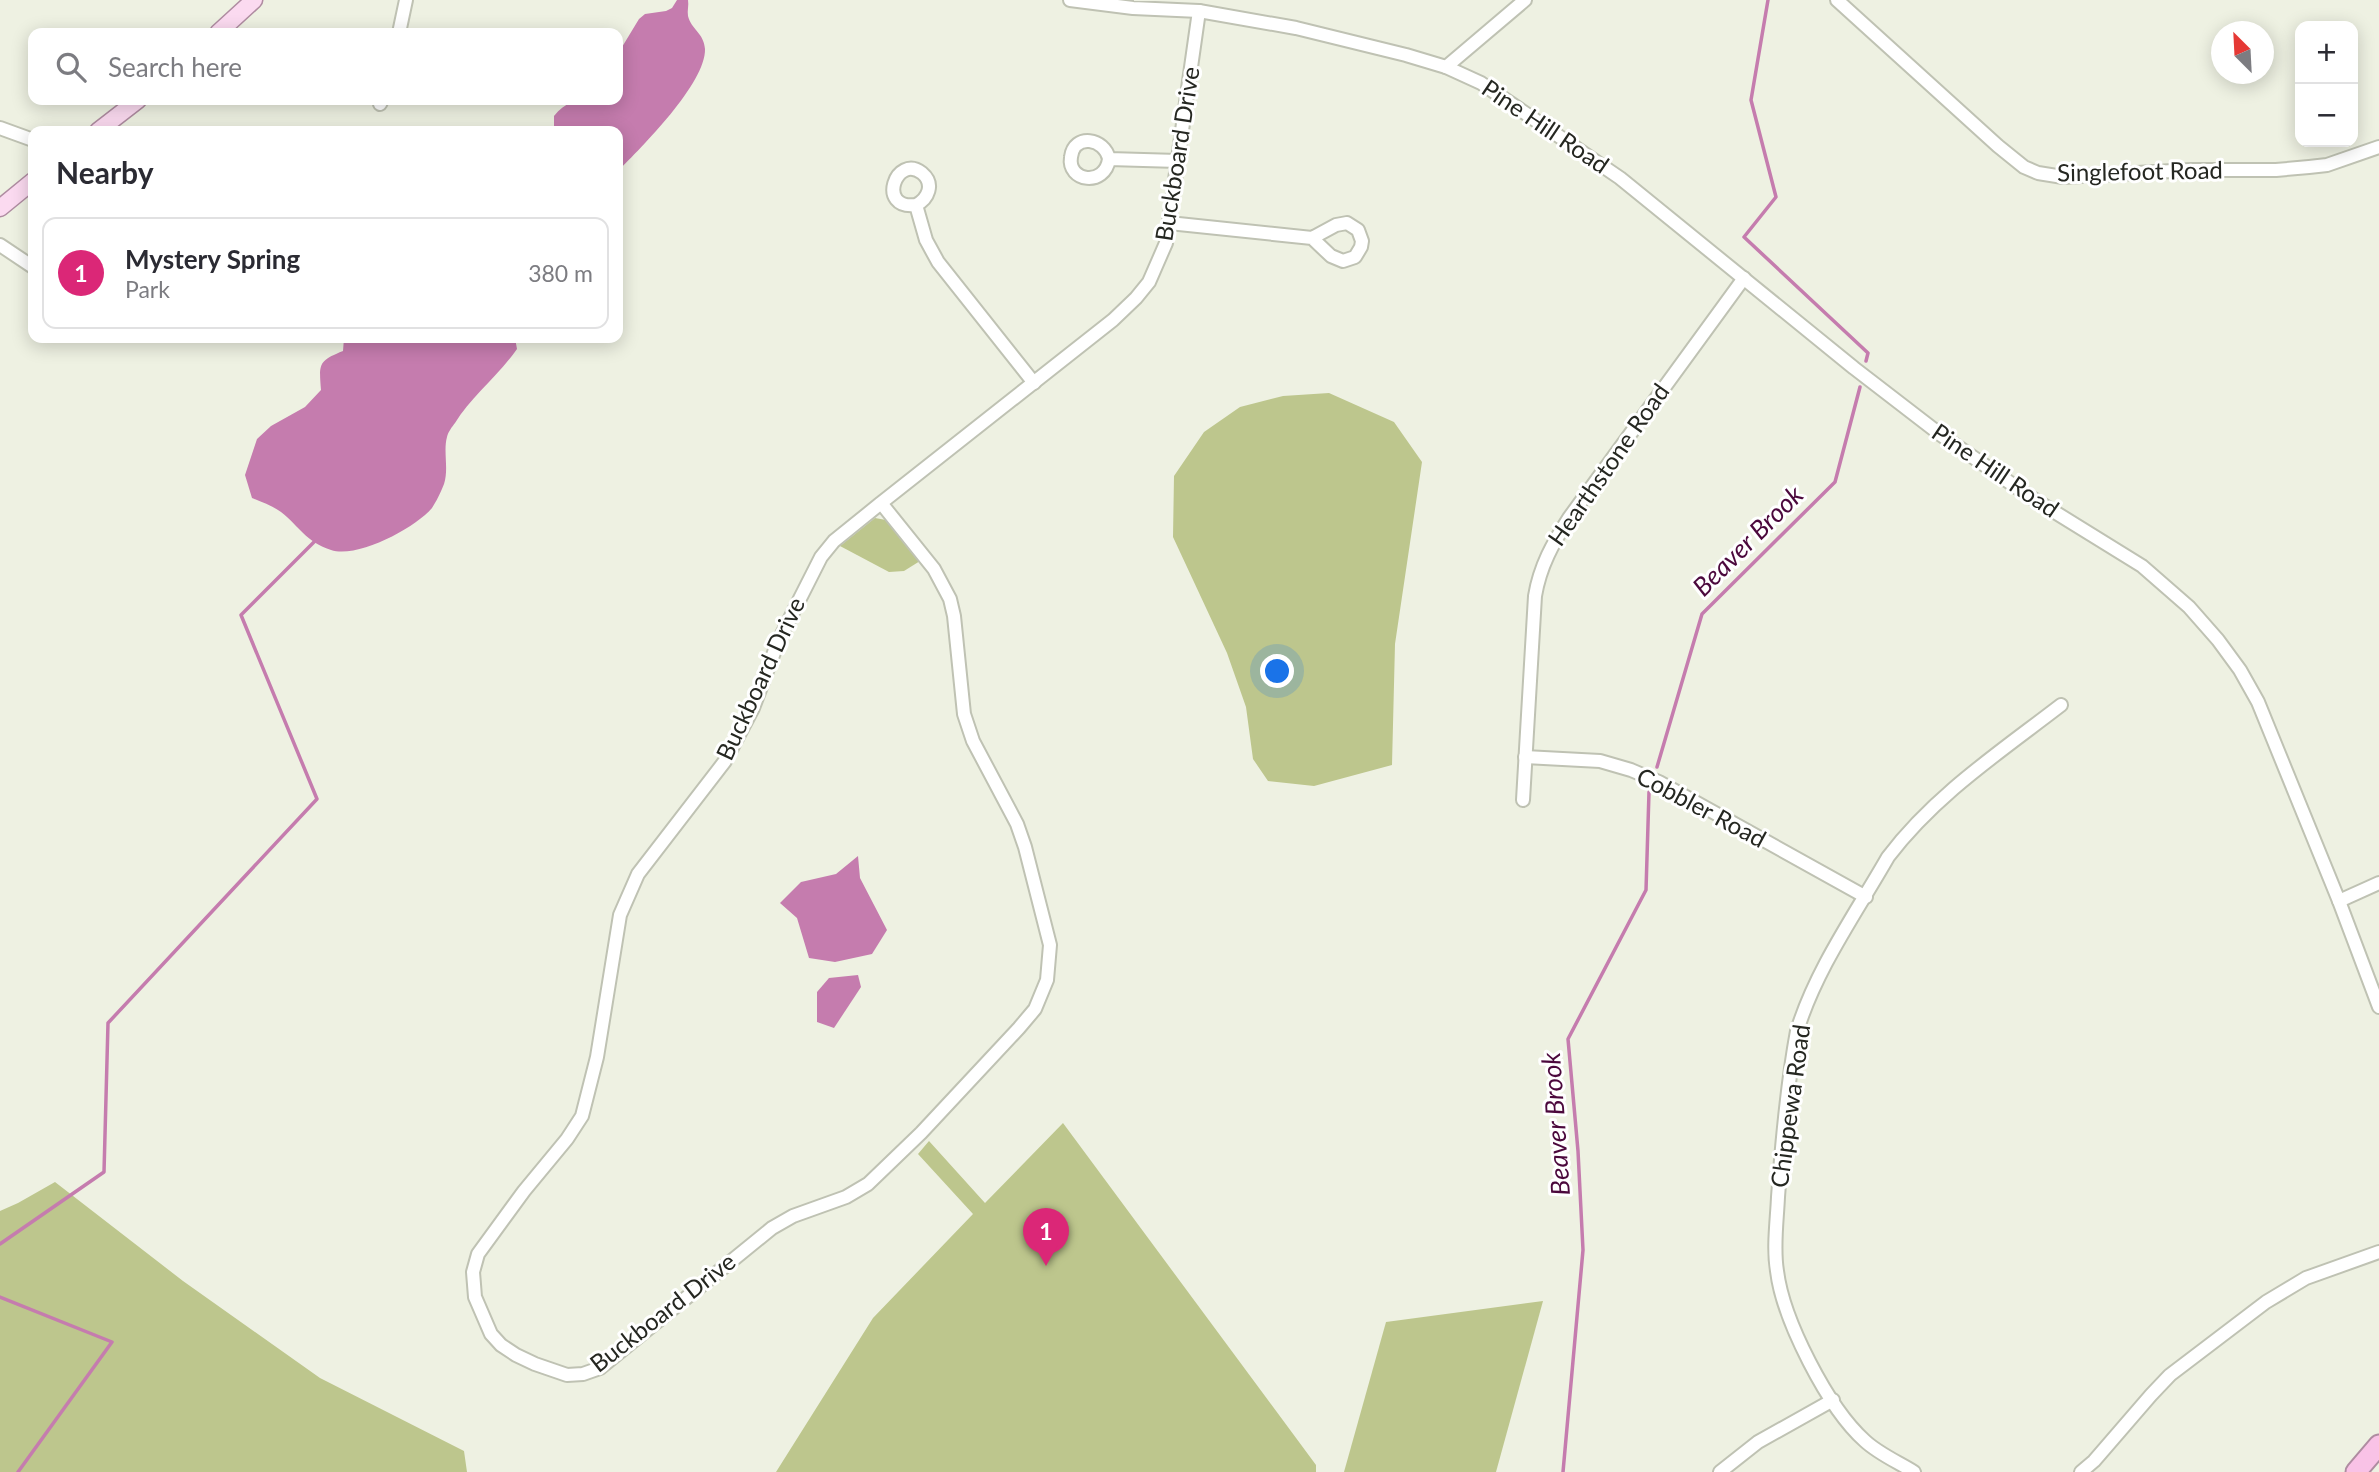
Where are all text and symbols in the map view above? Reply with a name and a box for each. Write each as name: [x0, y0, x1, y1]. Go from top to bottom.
north arrow: [2211, 21, 2274, 84]
map controls: [2295, 21, 2358, 147]
button: +: [2295, 21, 2358, 84]
search box: [28, 28, 623, 105]
icon: search: [52, 48, 90, 86]
text: Search here: [108, 51, 242, 83]
street label: Buckboard Drive: [1148, 64, 1205, 243]
street label: Pine Hill Road: [1477, 73, 1615, 179]
button: −: [2295, 84, 2358, 147]
text: Nearby: [56, 154, 154, 190]
street label: Singlefoot Road: [2057, 155, 2223, 186]
text: Mystery Spring: [125, 243, 300, 275]
text: 1: [74, 259, 88, 287]
text: 380 m: [528, 259, 593, 287]
text: Park: [125, 275, 170, 303]
street label: Hearthstone Road: [1541, 377, 1675, 551]
street label: Pine Hill Road: [1927, 417, 2065, 523]
water label: Beaver Brook: [1685, 478, 1810, 602]
street label: Buckboard Drive: [709, 592, 810, 764]
your location: [1260, 654, 1294, 688]
street label: Cobbler Road: [1632, 760, 1771, 853]
street label: Chippewa Road: [1764, 1022, 1815, 1189]
water label: Beaver Brook: [1534, 1051, 1576, 1197]
pin: 1: [1023, 1208, 1069, 1266]
street label: Buckboard Drive: [584, 1246, 740, 1378]

